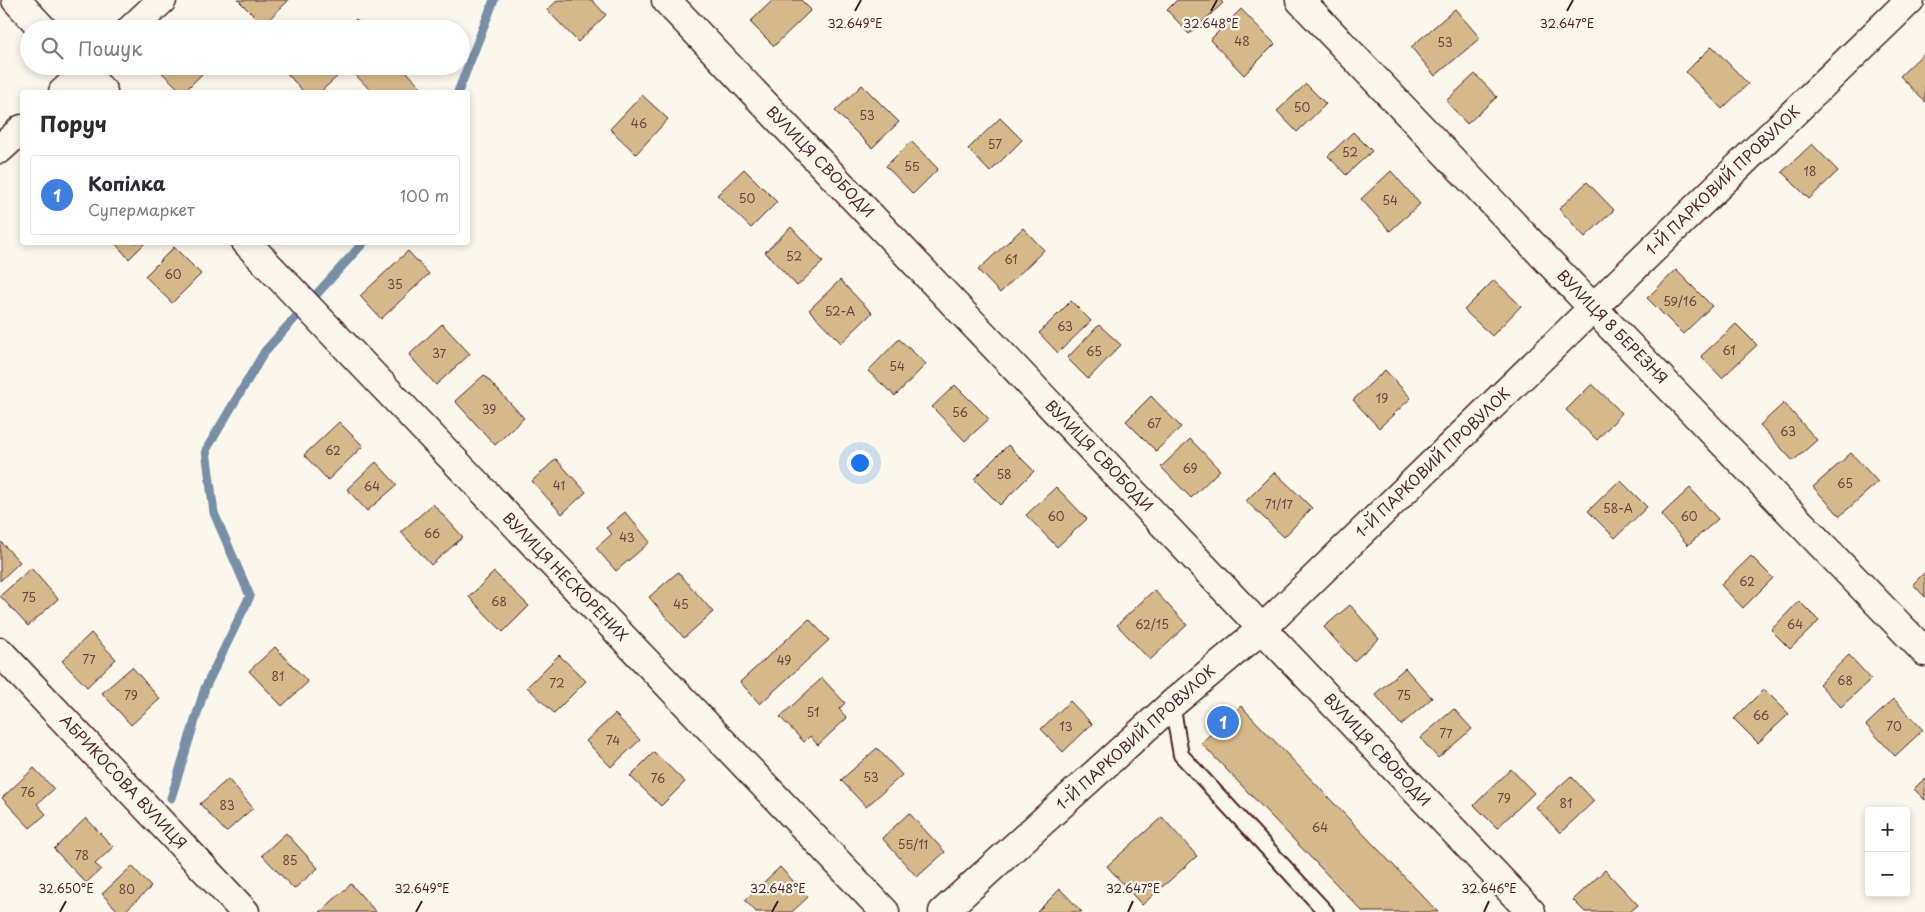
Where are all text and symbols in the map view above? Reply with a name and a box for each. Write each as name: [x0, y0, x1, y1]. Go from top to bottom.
text: 32.649°E: [827, 14, 883, 32]
text: 32.648°E: [1183, 14, 1239, 32]
text: 32.647°E: [1540, 14, 1594, 32]
search box: [20, 20, 470, 75]
house number: 48: [1234, 32, 1250, 50]
house number: 53: [1437, 33, 1453, 51]
icon: search: [38, 34, 66, 62]
text: Пошук: [78, 34, 143, 62]
house number: 50: [1294, 98, 1310, 116]
street label: 1-Й ПАРКОВИЙ ПРОВУЛОК: [1639, 99, 1805, 260]
street label: ВУЛИЦЯ СВОБОДИ: [762, 100, 881, 222]
house number: 53: [859, 106, 875, 124]
text: Поруч: [40, 107, 107, 139]
house number: 46: [631, 114, 647, 132]
house number: 57: [988, 135, 1002, 153]
house number: 52: [1342, 143, 1358, 161]
house number: 55: [904, 157, 920, 175]
house number: 18: [1804, 162, 1816, 180]
text: Копілка: [88, 169, 166, 197]
text: 1: [53, 183, 61, 207]
text: 100 m: [400, 183, 449, 207]
house number: 50: [739, 189, 755, 207]
house number: 54: [1382, 191, 1398, 209]
text: Супермаркет: [88, 197, 195, 221]
house number: 52: [786, 247, 802, 265]
house number: 61: [1004, 250, 1018, 268]
street label: ВУЛИЦЯ 8 БЕРЕЗНЯ: [1552, 264, 1674, 388]
house number: 60: [164, 265, 182, 283]
house number: 35: [387, 275, 403, 293]
house number: 59/16: [1663, 292, 1697, 310]
house number: 52-А: [825, 302, 855, 320]
house number: 63: [1057, 317, 1073, 335]
house number: 61: [1722, 341, 1736, 359]
house number: 65: [1086, 342, 1102, 360]
house number: 37: [432, 344, 447, 362]
house number: 54: [889, 357, 905, 375]
street label: 1-Й ПАРКОВИЙ ПРОВУЛОК: [1349, 381, 1515, 542]
house number: 19: [1376, 389, 1388, 407]
street label: ВУЛИЦЯ СВОБОДИ: [1041, 394, 1160, 516]
house number: 39: [482, 400, 496, 418]
house number: 56: [952, 403, 968, 421]
house number: 67: [1147, 414, 1162, 432]
house number: 63: [1780, 422, 1796, 440]
house number: 62: [325, 441, 341, 459]
your location: [847, 450, 873, 476]
house number: 69: [1182, 459, 1198, 477]
house number: 58: [996, 465, 1012, 483]
house number: 65: [1837, 474, 1853, 492]
house number: 41: [553, 476, 565, 494]
house number: 64: [364, 477, 380, 495]
house number: 71/17: [1265, 495, 1294, 513]
house number: 58-А: [1603, 499, 1633, 517]
street label: ВУЛИЦЯ НЕСКОРЕНИХ: [498, 506, 634, 646]
house number: 60: [1047, 507, 1065, 525]
house number: 60: [1680, 507, 1698, 525]
house number: 66: [424, 524, 440, 542]
house number: 43: [619, 528, 635, 546]
house number: 62: [1739, 572, 1755, 590]
house number: 75: [22, 588, 36, 606]
house number: 68: [491, 592, 507, 610]
house number: 45: [673, 595, 689, 613]
house number: 62/15: [1135, 615, 1169, 633]
house number: 64: [1787, 615, 1803, 633]
house number: 77: [82, 650, 96, 668]
house number: 49: [777, 651, 791, 669]
street label: 1-Й ПАРКОВИЙ ПРОВУЛОК: [1050, 659, 1220, 815]
house number: 81: [272, 667, 284, 685]
house number: 68: [1837, 671, 1853, 689]
house number: 72: [549, 674, 565, 692]
house number: 79: [124, 686, 138, 704]
house number: 75: [1397, 686, 1411, 704]
street label: ВУЛИЦЯ СВОБОДИ: [1319, 687, 1437, 811]
house number: 51: [807, 703, 819, 721]
pin: 1: [1207, 703, 1239, 741]
house number: 66: [1753, 706, 1769, 724]
street label: АБРИКОСОВА ВУЛИЦЯ: [55, 708, 193, 854]
house number: 13: [1059, 717, 1073, 735]
house number: 70: [1886, 717, 1902, 735]
house number: 77: [1439, 724, 1453, 742]
house number: 74: [606, 731, 620, 749]
house number: 53: [863, 768, 879, 786]
house number: 76: [651, 769, 665, 787]
house number: 76: [21, 783, 35, 801]
house number: 79: [1497, 789, 1511, 807]
house number: 81: [1560, 794, 1572, 812]
house number: 83: [219, 796, 235, 814]
map controls: [1865, 807, 1910, 897]
button: +: [1865, 807, 1910, 852]
house number: 64: [1312, 818, 1328, 836]
house number: 55/11: [898, 835, 928, 853]
house number: 78: [75, 846, 89, 864]
house number: 85: [283, 851, 297, 869]
button: −: [1865, 852, 1910, 897]
text: 32.650°E: [38, 879, 94, 897]
text: 32.649°E: [394, 879, 450, 897]
text: 32.648°E: [750, 879, 806, 897]
text: 32.647°E: [1106, 879, 1160, 897]
text: 32.646°E: [1461, 879, 1517, 897]
house number: 80: [119, 880, 135, 898]

